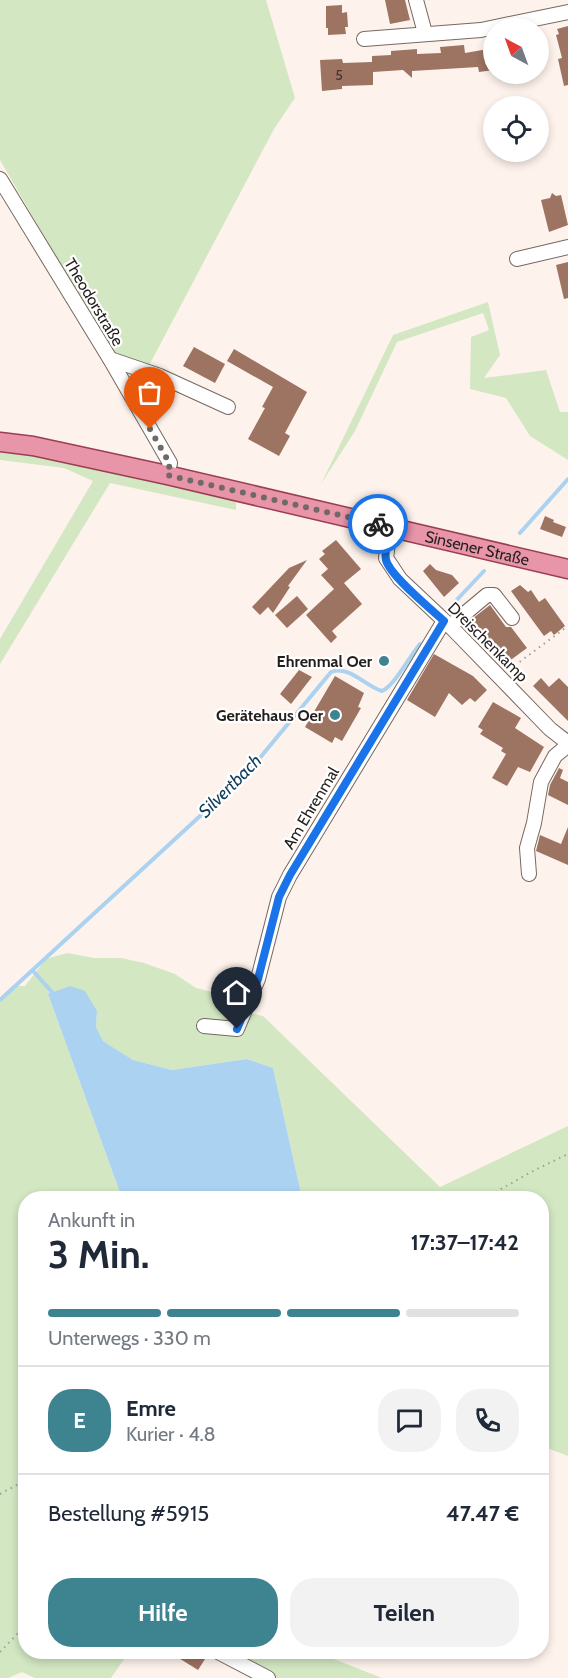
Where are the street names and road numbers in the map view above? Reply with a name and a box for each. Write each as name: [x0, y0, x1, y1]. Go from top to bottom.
street label: Theodorstraße: [60, 255, 128, 349]
street label: Sinsener Straße: [423, 526, 531, 569]
street label: Dreischenkamp: [444, 598, 532, 686]
street label: Am Ehrenmal: [279, 763, 343, 853]

